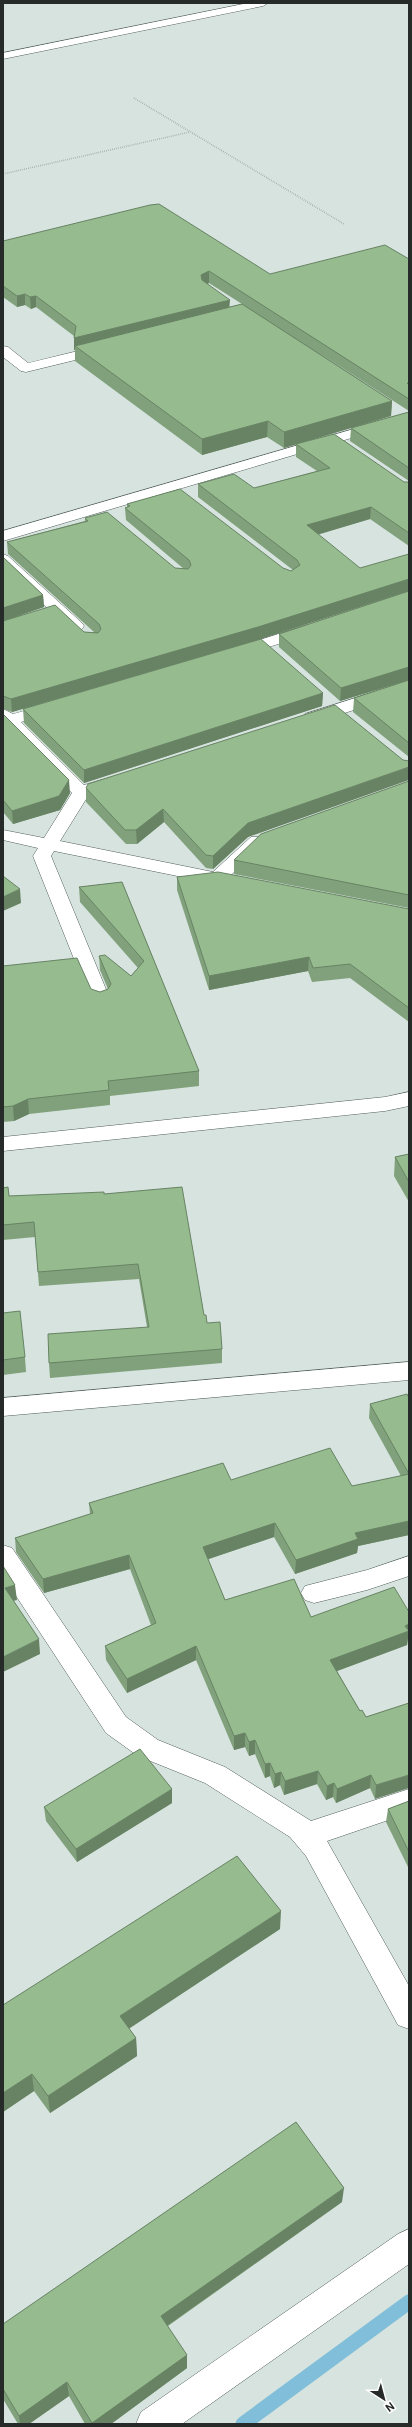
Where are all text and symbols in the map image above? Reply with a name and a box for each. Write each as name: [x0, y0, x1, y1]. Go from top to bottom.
north arrow: [364, 2379, 404, 2419]
text: N: [382, 2399, 397, 2414]

